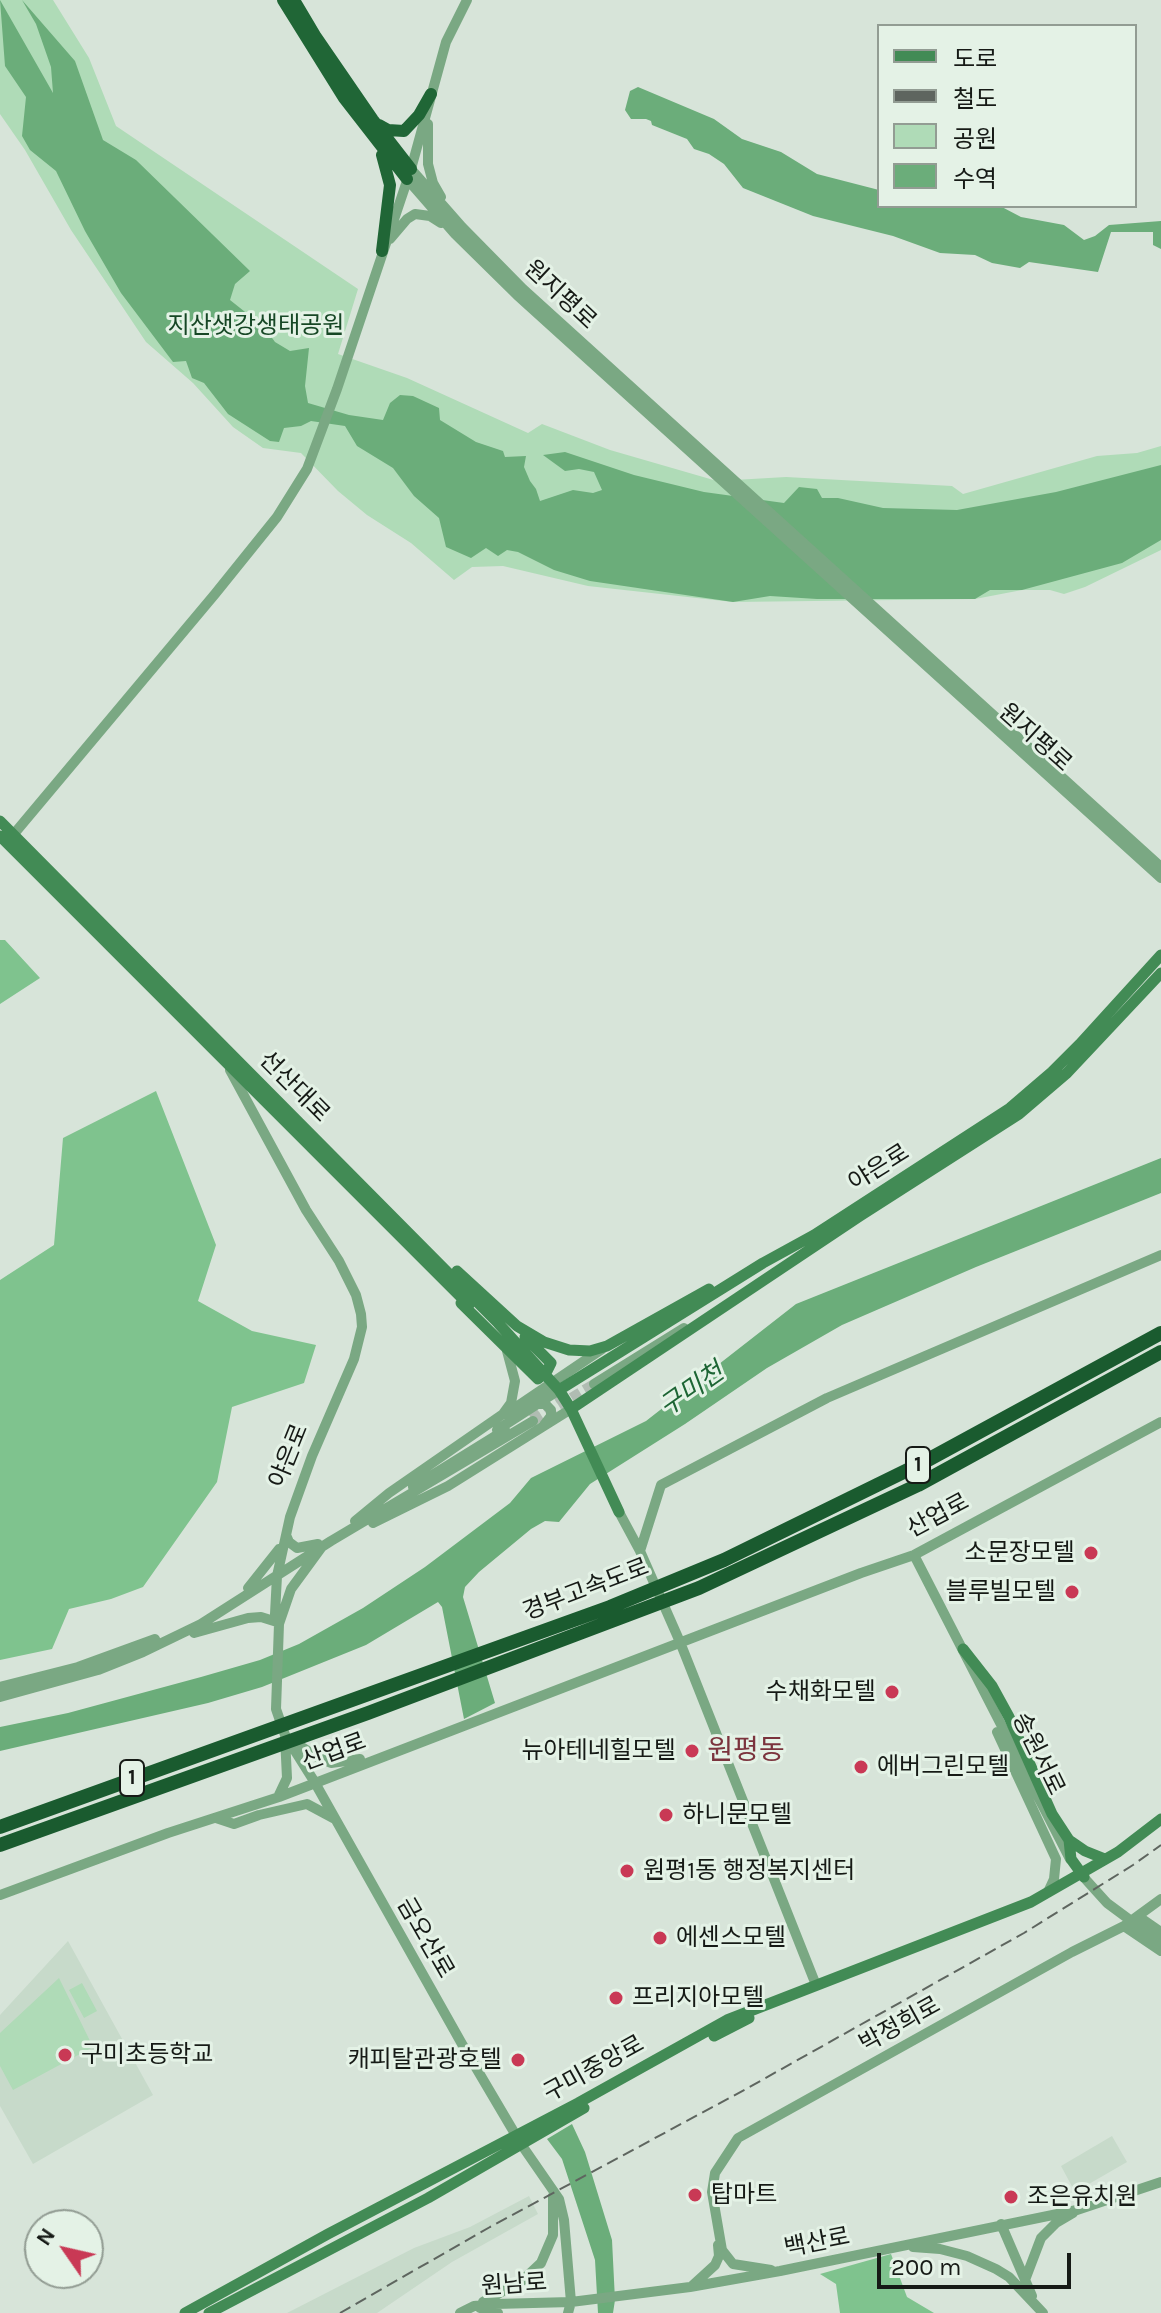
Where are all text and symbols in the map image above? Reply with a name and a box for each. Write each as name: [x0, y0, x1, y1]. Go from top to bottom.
legend: [877, 24, 1137, 208]
text: 도로: [953, 45, 997, 73]
text: 철도: [953, 85, 997, 113]
text: 공원: [953, 125, 997, 153]
text: 수역: [953, 165, 997, 193]
street label: 원지평로: [518, 254, 602, 336]
park label: 지산샛강생태공원: [168, 312, 344, 340]
street label: 원지평로: [993, 698, 1077, 778]
street label: 선산대로: [253, 1046, 335, 1128]
street label: 야은로: [843, 1138, 915, 1198]
water label: 구미천: [654, 1357, 730, 1423]
street label: 야은로: [263, 1420, 315, 1492]
road number: 1: [906, 1447, 930, 1483]
street label: 산업로: [902, 1488, 974, 1544]
place label: 소문장모텔: [965, 1539, 1075, 1567]
marker: 소문장모텔: [1082, 1544, 1100, 1562]
street label: 경부고속도로: [519, 1553, 653, 1627]
place label: 블루빌모텔: [946, 1578, 1056, 1606]
marker: 블루빌모텔: [1063, 1583, 1081, 1601]
place label: 수채화모텔: [766, 1678, 876, 1706]
marker: 수채화모텔: [883, 1683, 901, 1701]
street label: 송원서로: [1006, 1708, 1070, 1800]
street label: 산업로: [298, 1727, 370, 1777]
district label: 원평동: [707, 1734, 785, 1768]
place label: 뉴아테네힐모텔: [521, 1737, 676, 1765]
marker: 뉴아테네힐모텔: [683, 1742, 701, 1760]
place label: 에버그린모텔: [877, 1753, 1009, 1781]
marker: 에버그린모텔: [852, 1758, 870, 1776]
road number: 1: [120, 1760, 144, 1796]
place label: 하니문모텔: [682, 1801, 792, 1829]
marker: 하니문모텔: [657, 1806, 675, 1824]
place label: 원평1동 행정복지센터: [643, 1857, 855, 1885]
marker: 원평1동 행정복지센터: [618, 1862, 636, 1880]
street label: 금오산로: [390, 1893, 460, 1983]
place label: 에센스모텔: [676, 1924, 786, 1952]
marker: 에센스모텔: [651, 1929, 669, 1947]
place label: 프리지아모텔: [632, 1984, 764, 2012]
marker: 프리지아모텔: [607, 1989, 625, 2007]
street label: 박정희로: [854, 1991, 946, 2059]
street label: 구미중앙로: [539, 2030, 649, 2108]
place label: 구미초등학교: [81, 2041, 213, 2069]
marker: 구미초등학교: [56, 2046, 74, 2064]
place label: 캐피탈관광호텔: [347, 2046, 502, 2074]
marker: 캐피탈관광호텔: [509, 2051, 527, 2069]
place label: 탑마트: [711, 2181, 777, 2209]
place label: 조은유치원: [1027, 2183, 1137, 2211]
marker: 탑마트: [686, 2186, 704, 2204]
marker: 조은유치원: [1002, 2188, 1020, 2206]
north arrow: [24, 2209, 104, 2289]
text: N: [31, 2223, 61, 2251]
street label: 백산로: [782, 2223, 852, 2263]
scale bar: [881, 2237, 1075, 2287]
text: 200 m: [891, 2253, 962, 2281]
street label: 원남로: [480, 2268, 548, 2302]

